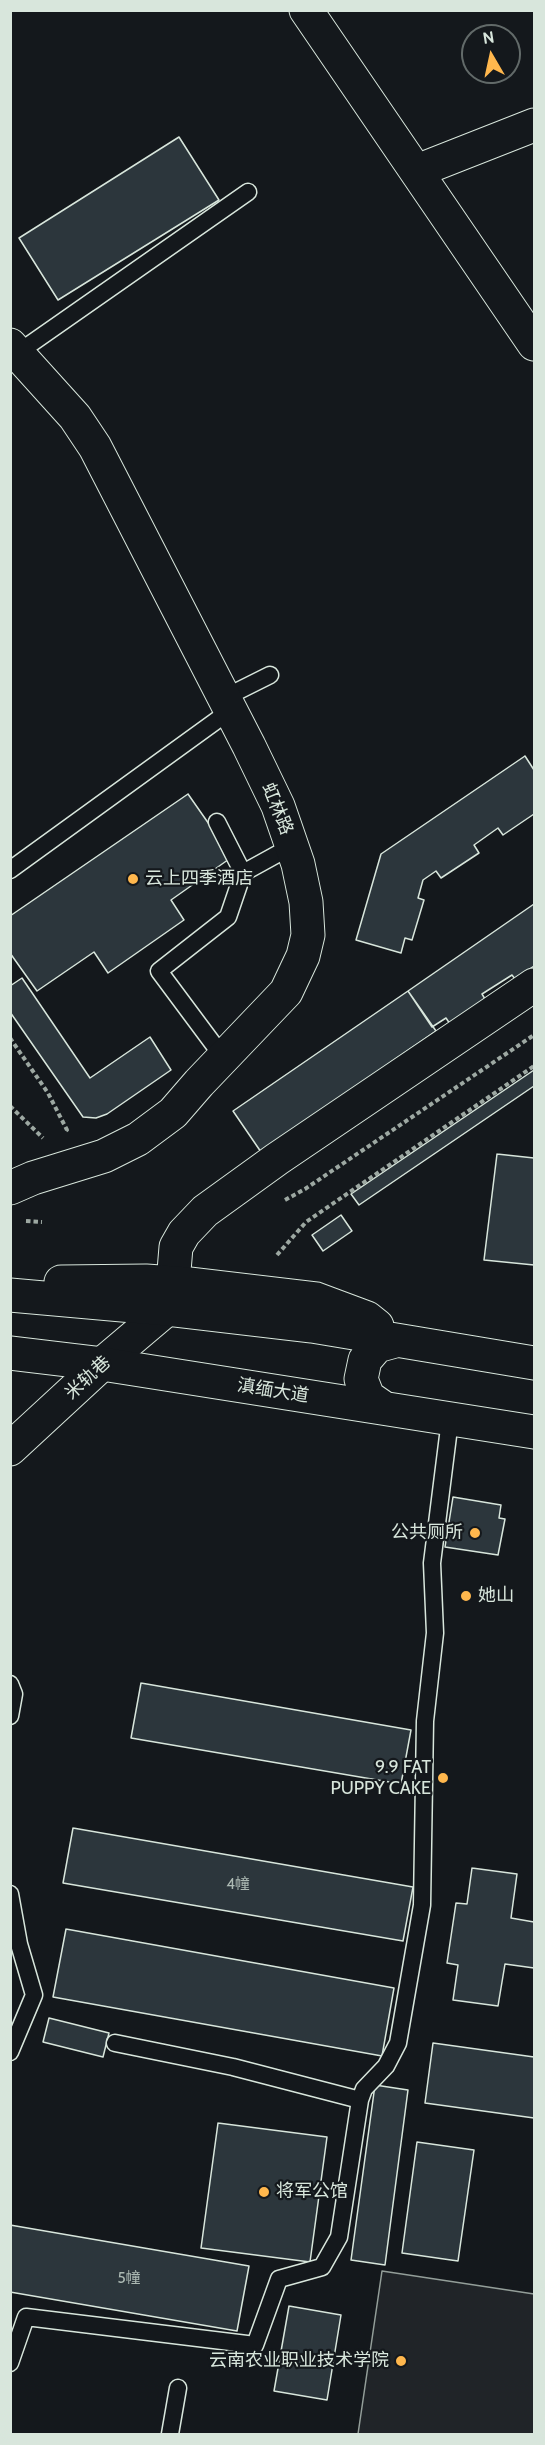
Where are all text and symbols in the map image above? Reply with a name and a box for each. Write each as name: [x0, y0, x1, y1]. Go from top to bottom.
north arrow: [461, 24, 521, 84]
text: N: [481, 27, 495, 48]
street label: 虹林路: [257, 780, 297, 838]
place label: 云上四季酒店: [145, 868, 253, 890]
marker: 云上四季酒店: [126, 872, 140, 886]
street label: 米轨巷: [61, 1352, 115, 1404]
street label: 滇缅大道: [236, 1375, 310, 1407]
place label: 公共厕所: [391, 1522, 463, 1544]
marker: 公共厕所: [468, 1526, 482, 1540]
place label: 她山: [478, 1585, 514, 1607]
marker: 她山: [459, 1589, 473, 1603]
place label: 9.9 FAT PUPPY CAKE: [330, 1757, 431, 1800]
marker: 9.9 FAT PUPPY CAKE: [436, 1771, 450, 1785]
house number: 4幢: [226, 1876, 250, 1894]
place label: 将军公馆: [276, 2181, 348, 2203]
marker: 将军公馆: [257, 2185, 271, 2199]
house number: 5幢: [117, 2270, 141, 2288]
place label: 云南农业职业技术学院: [209, 2350, 389, 2372]
marker: 云南农业职业技术学院: [394, 2354, 408, 2368]

